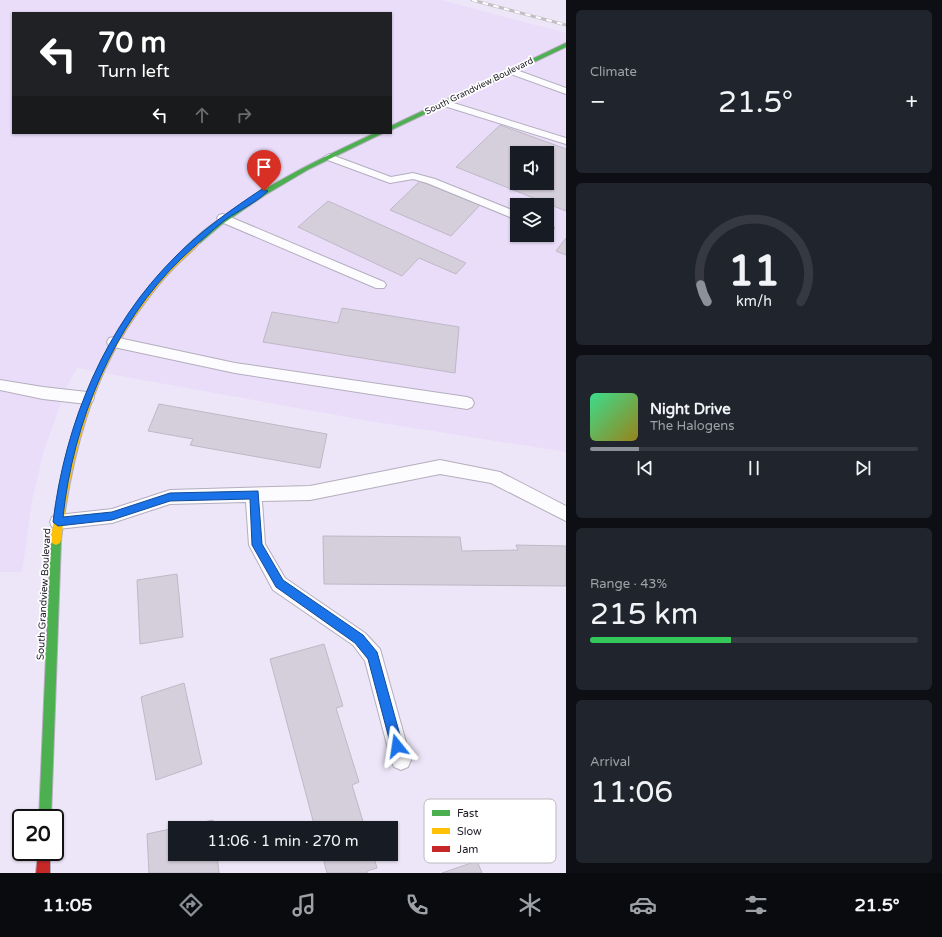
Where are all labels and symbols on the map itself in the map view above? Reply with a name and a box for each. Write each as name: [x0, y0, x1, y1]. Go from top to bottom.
street label: South Grandview Boulevard: [423, 55, 535, 117]
pin: [247, 150, 281, 191]
street label: South Grandview Boulevard: [35, 528, 53, 660]
position arrow: [376, 725, 418, 767]
legend: [424, 799, 556, 863]
text: Fast: [457, 807, 478, 820]
speed limit sign: 20: [12, 809, 64, 861]
text: Slow: [457, 825, 482, 838]
text: Jam: [457, 843, 478, 856]

